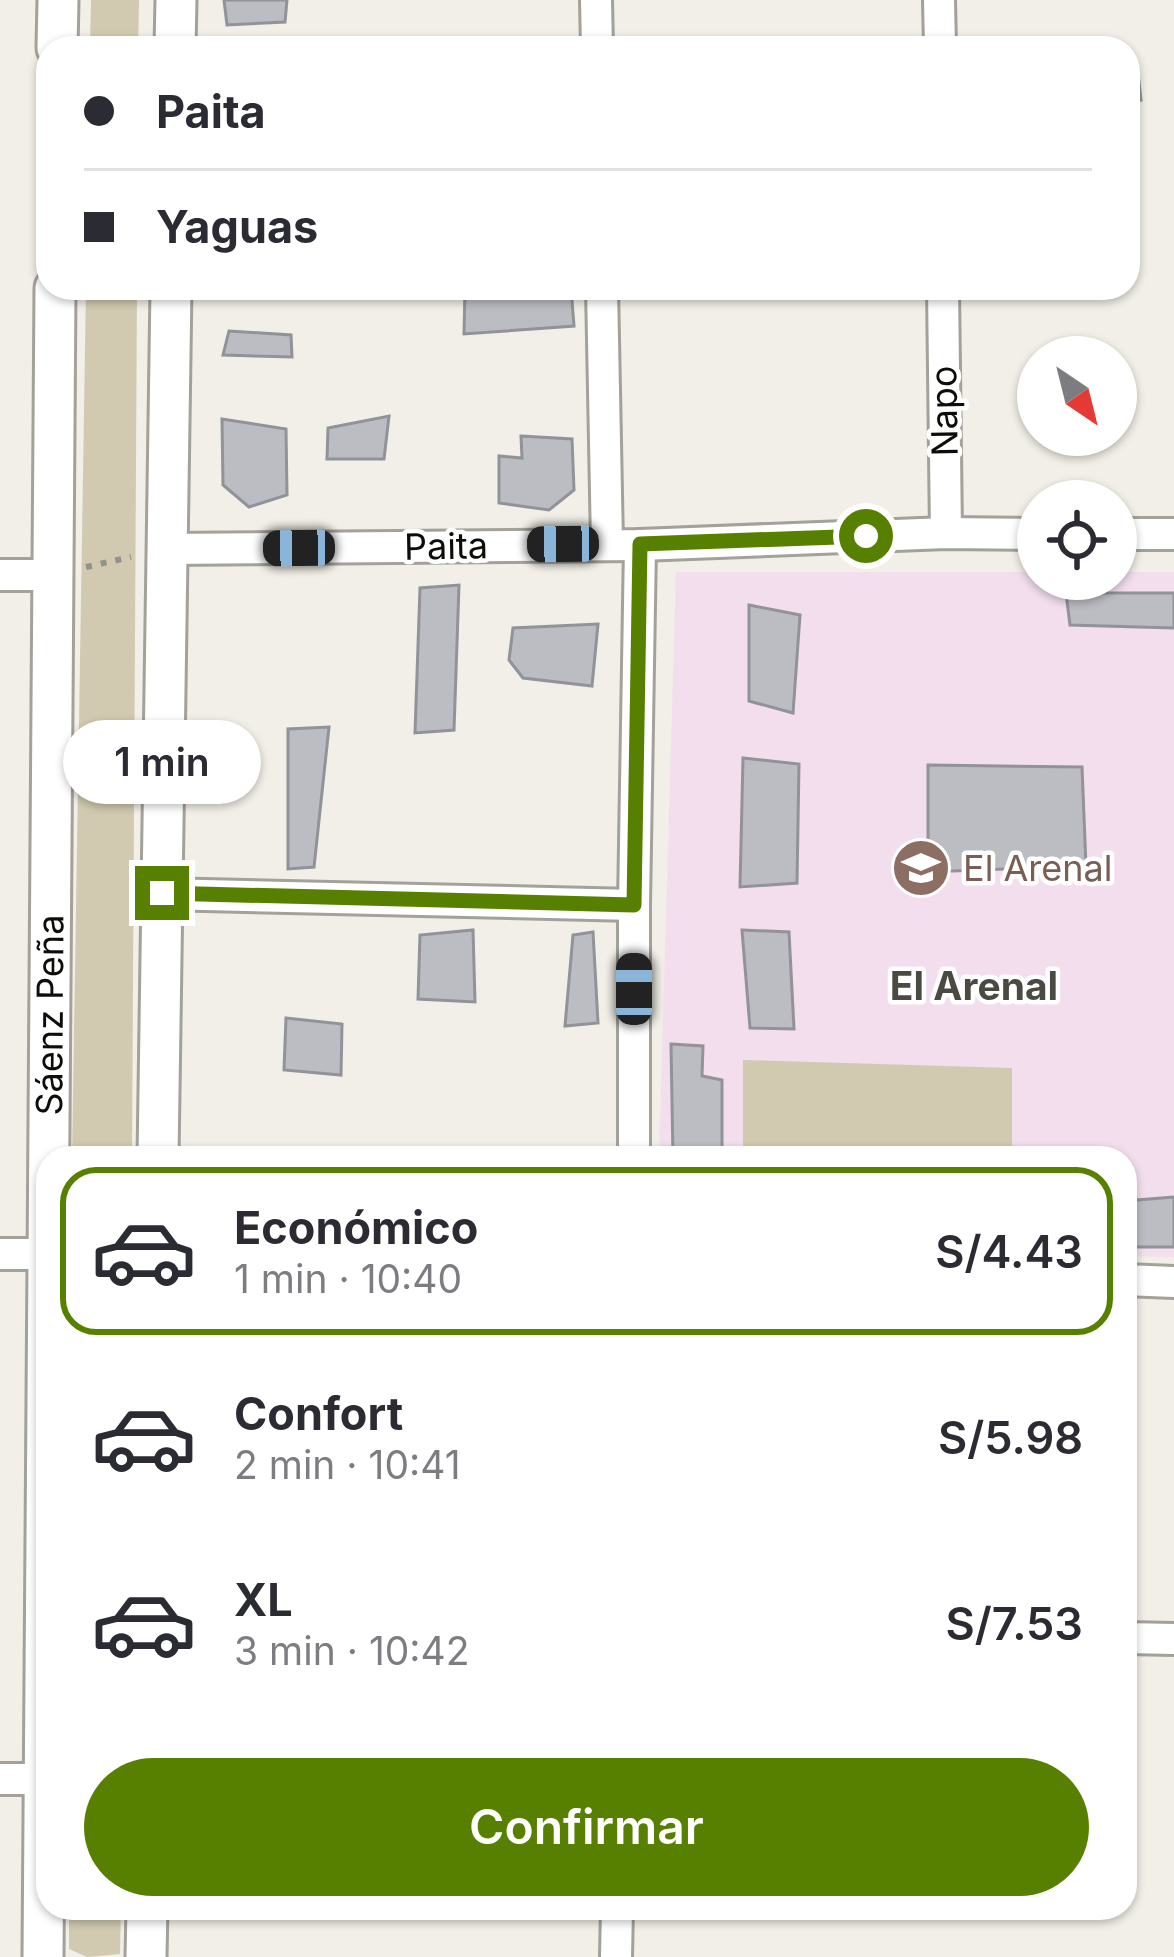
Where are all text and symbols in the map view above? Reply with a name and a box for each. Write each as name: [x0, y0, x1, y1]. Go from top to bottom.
text: Paita: [156, 84, 266, 139]
text: Yaguas: [156, 199, 318, 254]
north arrow: [1017, 336, 1137, 456]
map controls: [1017, 336, 1137, 600]
street label: Napo: [921, 365, 967, 457]
button: locate: [1017, 480, 1137, 600]
route start: [839, 509, 893, 563]
street label: Paita: [404, 523, 488, 569]
car: [527, 525, 599, 563]
car: [263, 529, 335, 567]
callout: 1 min: [63, 719, 261, 803]
text: 1 min: [114, 738, 210, 785]
school or university icon: El Arenal: [890, 837, 952, 899]
place label: El Arenal: [963, 846, 1112, 890]
route end: [135, 866, 189, 920]
street label: Sáenz Peña: [27, 914, 72, 1116]
car: [616, 953, 652, 1025]
district label: El Arenal: [890, 962, 1058, 1009]
icon: car: [90, 1197, 198, 1305]
text: Económico: [234, 1200, 478, 1255]
text: S/4.43: [935, 1224, 1083, 1279]
text: 1 min · 10:40: [234, 1255, 462, 1302]
icon: car: [90, 1383, 198, 1491]
text: Confort: [234, 1386, 403, 1441]
text: S/5.98: [938, 1410, 1083, 1465]
text: 2 min · 10:41: [234, 1441, 461, 1488]
icon: car: [90, 1569, 198, 1677]
text: XL: [234, 1572, 293, 1627]
text: S/7.53: [946, 1596, 1083, 1651]
text: 3 min · 10:42: [234, 1627, 470, 1674]
button: Confirmar: [84, 1758, 1089, 1896]

